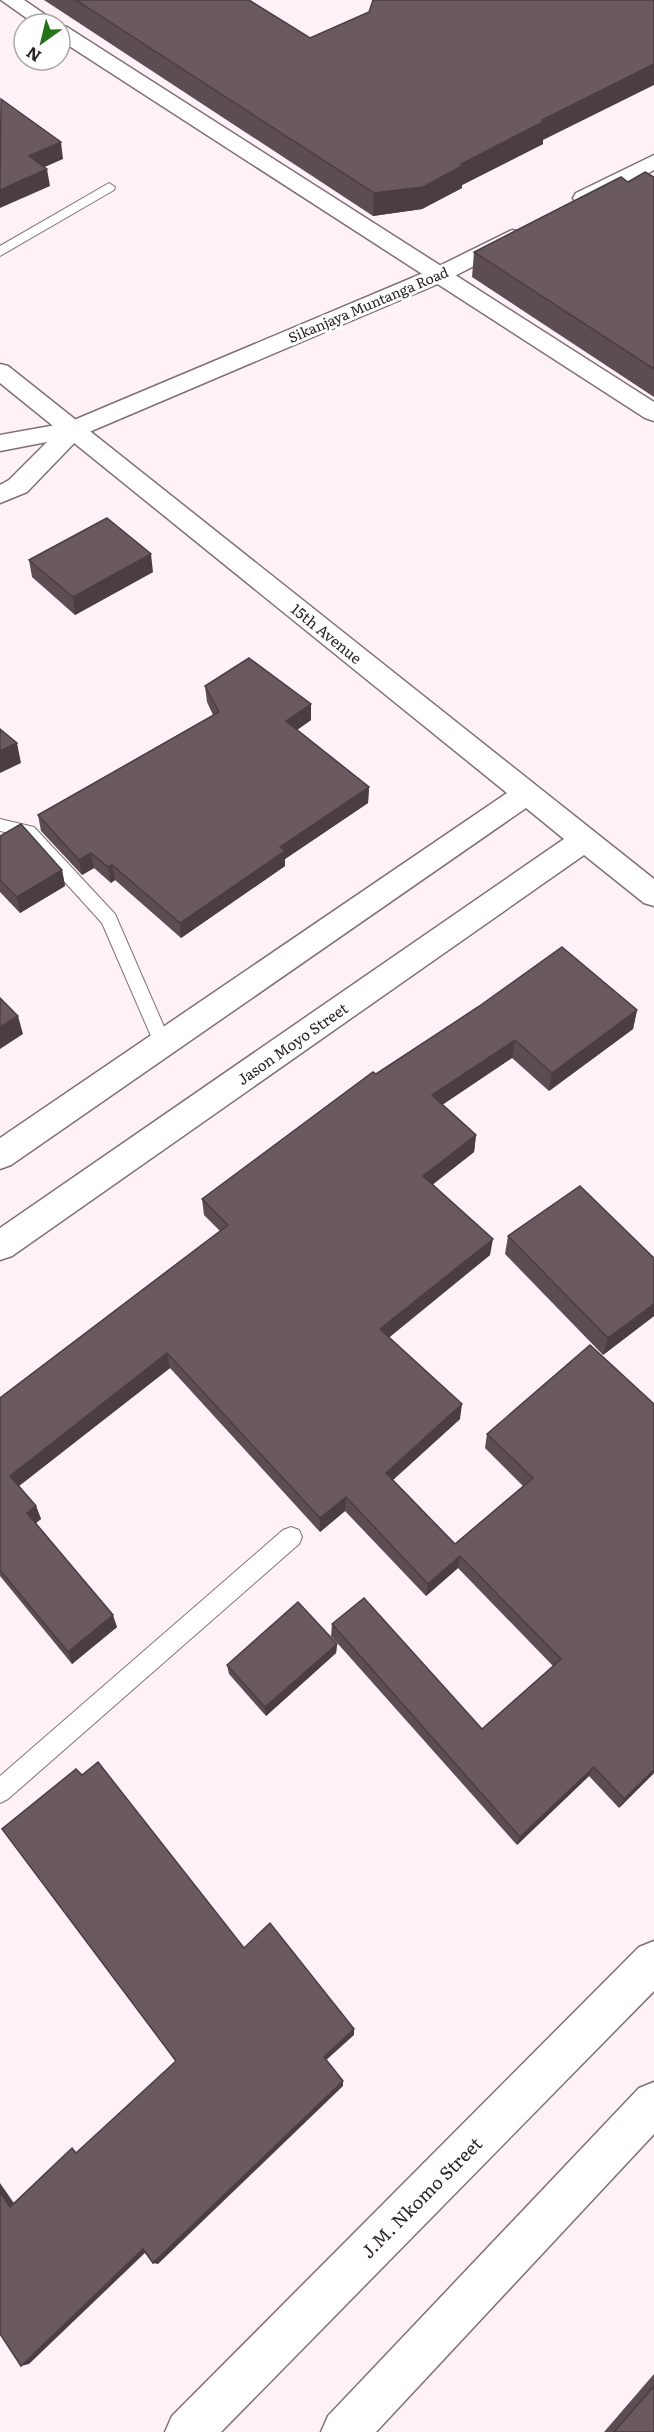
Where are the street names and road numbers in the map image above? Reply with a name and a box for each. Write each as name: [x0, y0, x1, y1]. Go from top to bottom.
street label: Sikanjaya Muntanga Road: [285, 261, 452, 347]
street label: 15th Avenue: [287, 597, 368, 669]
street label: Jason Moyo Street: [232, 996, 352, 1090]
street label: J.M. Nkomo Street: [354, 2130, 488, 2264]

